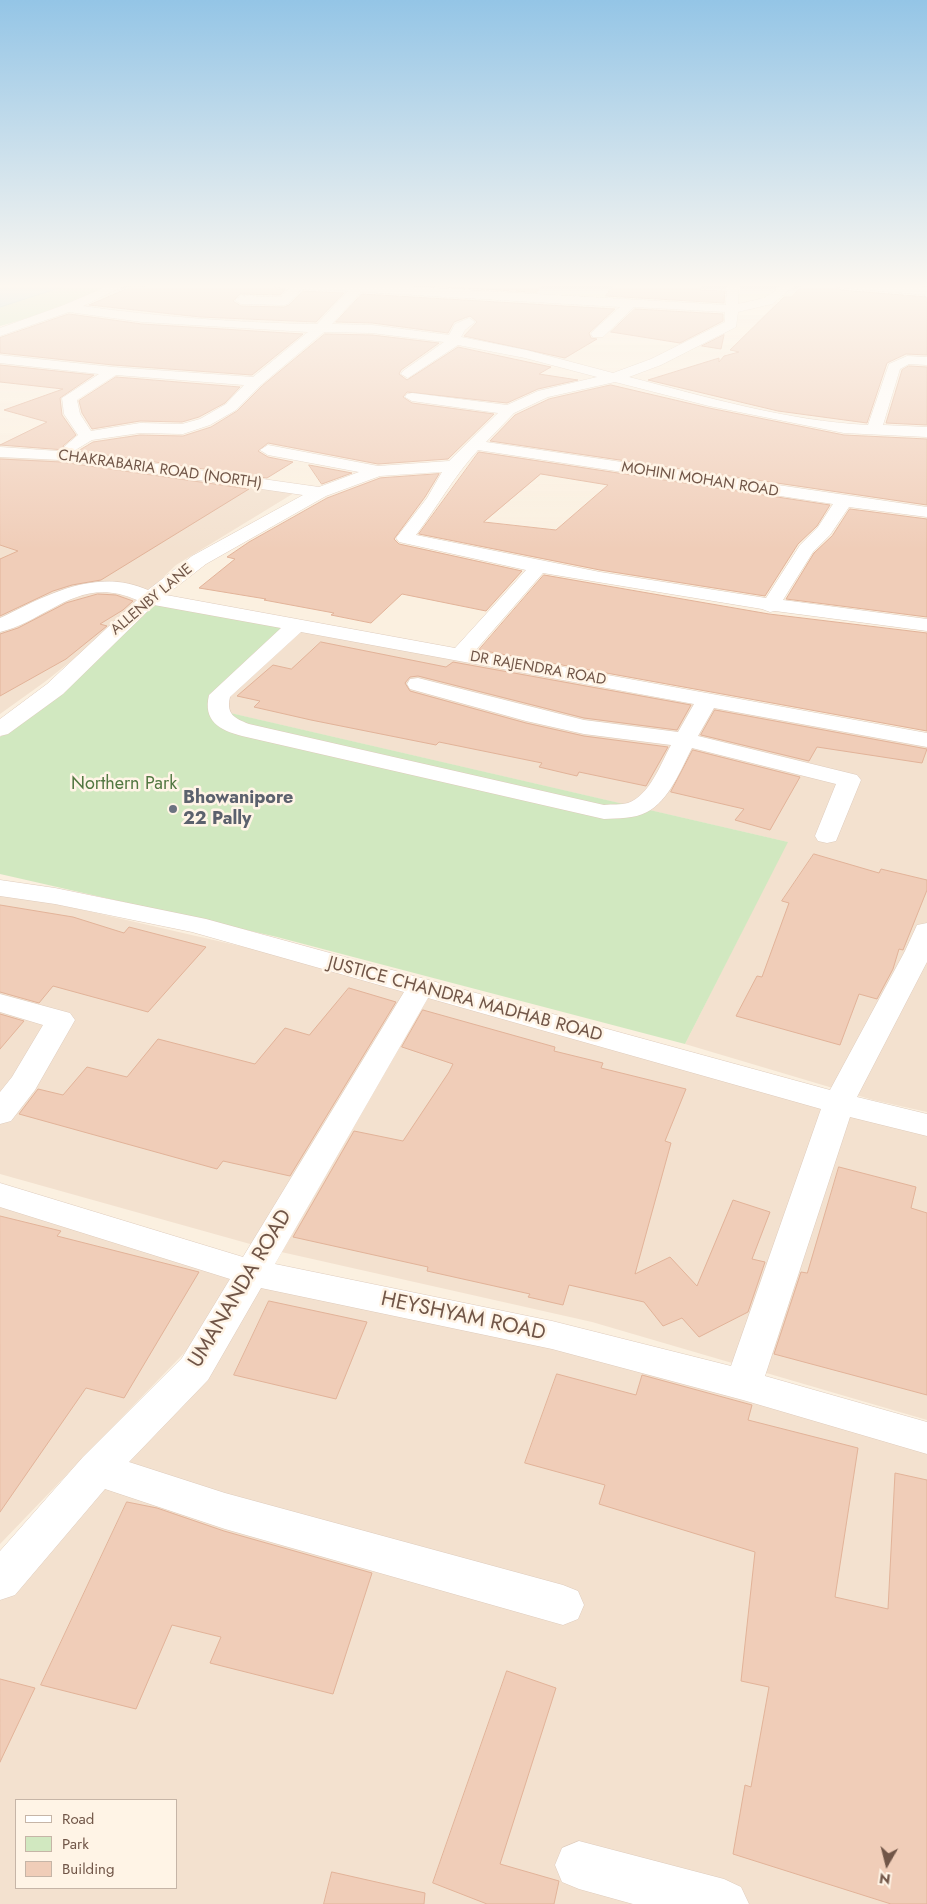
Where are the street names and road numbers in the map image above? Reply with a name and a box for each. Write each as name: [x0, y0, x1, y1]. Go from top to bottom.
street label: CHAKRABARIA ROAD (NORTH): [57, 447, 263, 493]
street label: MOHINI MOHAN ROAD: [620, 459, 780, 501]
street label: ALLENBY LANE: [107, 561, 197, 639]
street label: DR RAJENDRA ROAD: [469, 648, 607, 690]
street label: JUSTICE CHANDRA MADHAB ROAD: [325, 953, 605, 1047]
street label: UMANANDA ROAD: [184, 1205, 298, 1373]
street label: HEYSHYAM ROAD: [378, 1287, 548, 1347]

